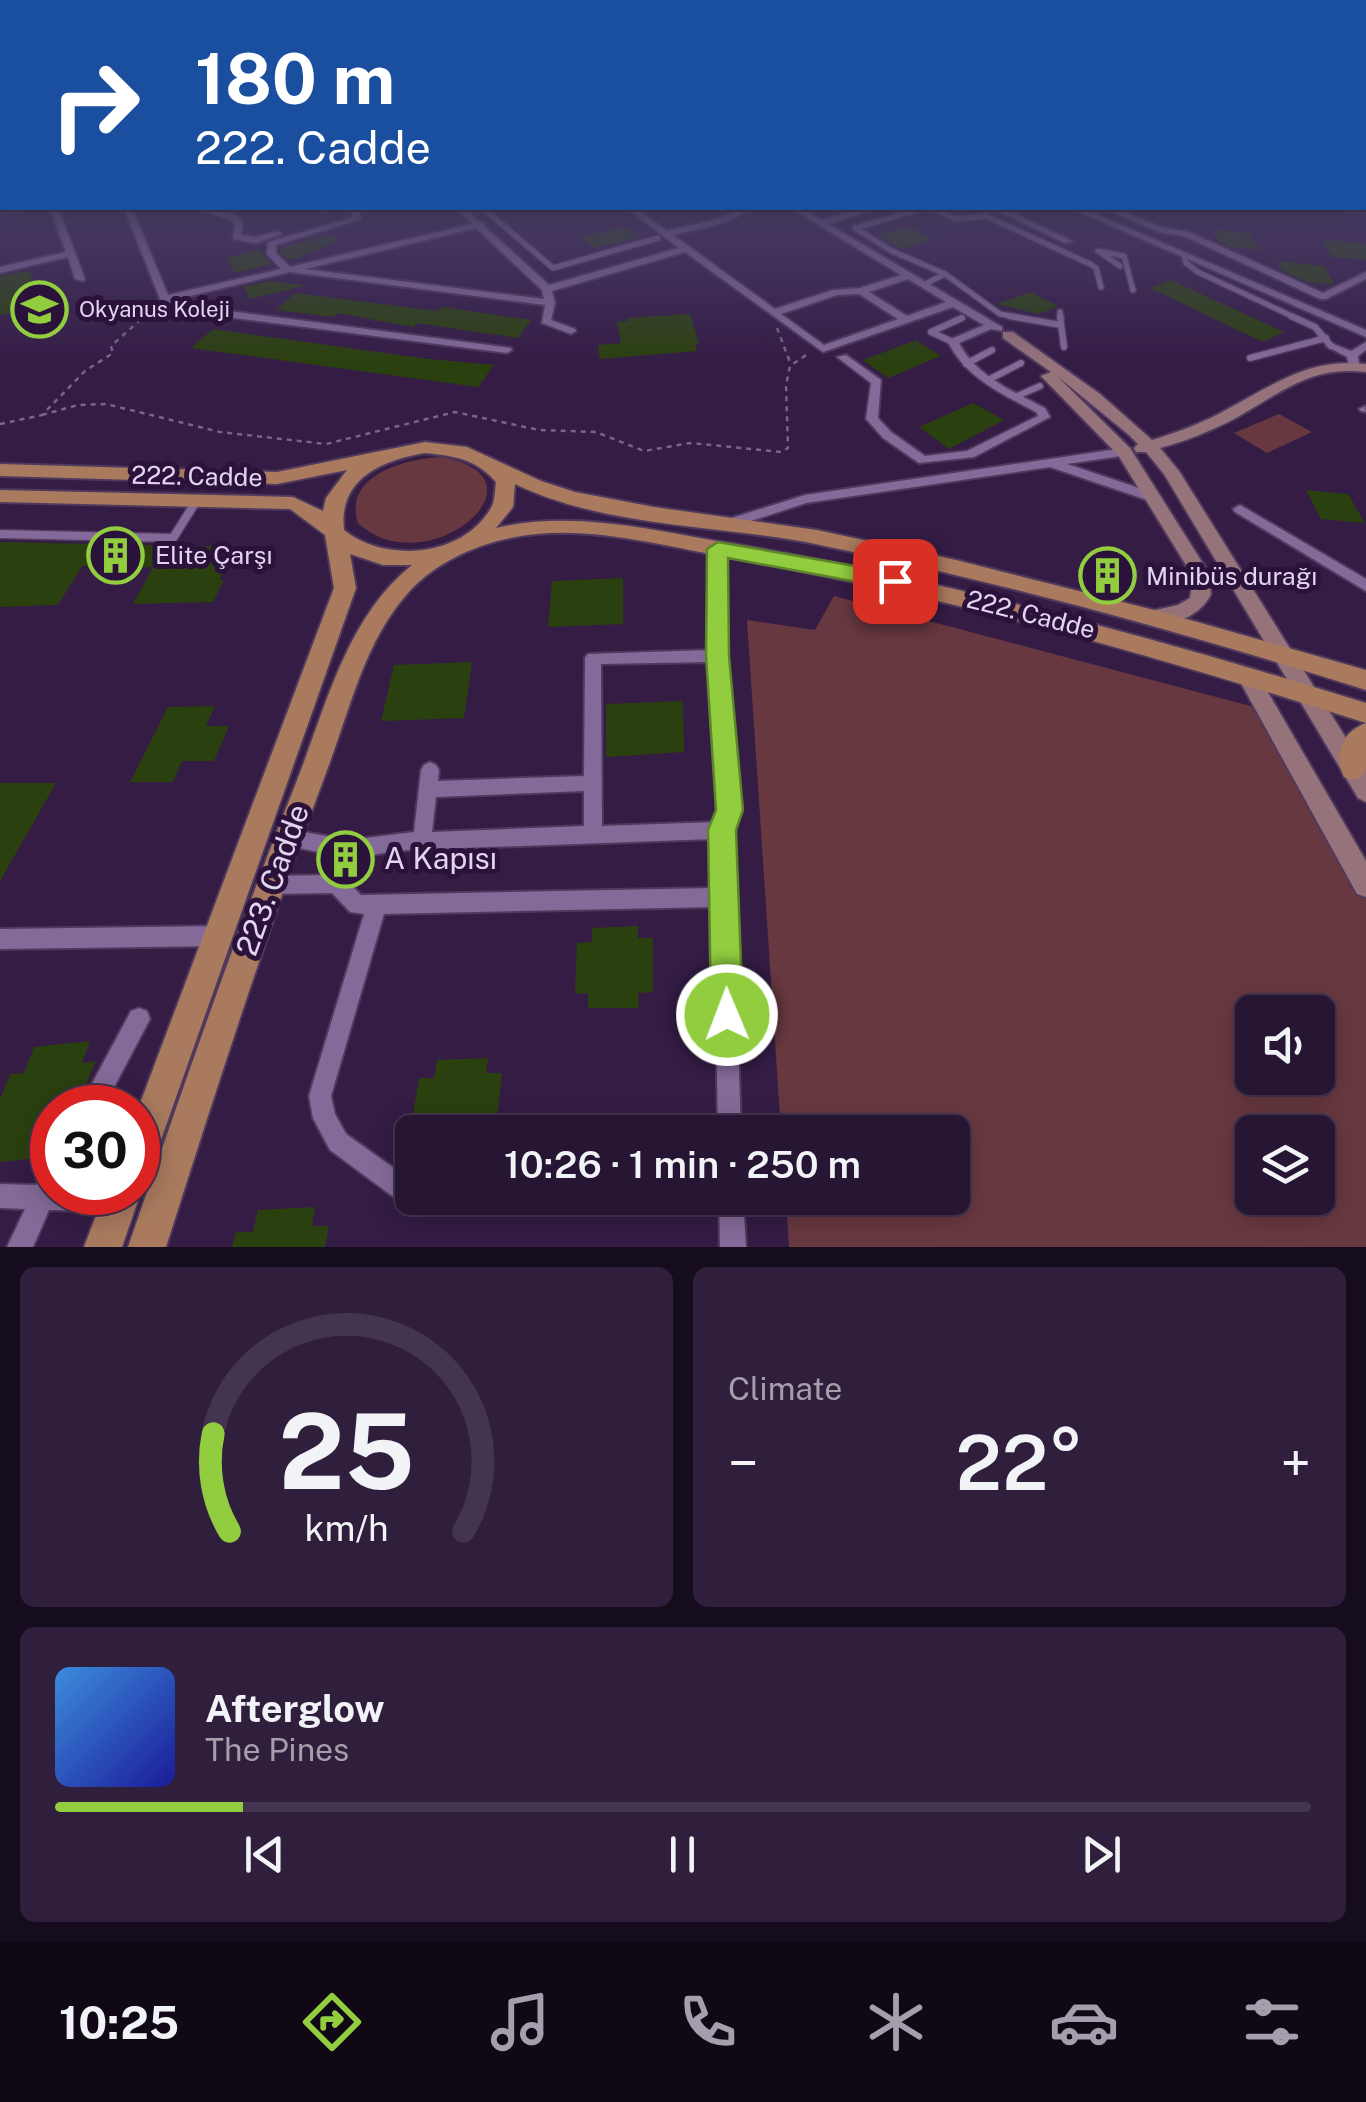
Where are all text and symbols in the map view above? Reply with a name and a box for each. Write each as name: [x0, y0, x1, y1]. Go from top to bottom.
text: 180 m: [195, 37, 395, 120]
icon: right: [30, 40, 160, 170]
text: 222. Cadde: [195, 121, 431, 174]
school or university icon: Okyanus Koleji: [10, 279, 70, 339]
place label: Okyanus Koleji: [79, 296, 230, 322]
street label: 222. Cadde: [131, 460, 263, 492]
building icon: Elite Çarşı: [86, 525, 146, 585]
pin: [853, 539, 938, 624]
place label: Elite Çarşı: [155, 540, 273, 570]
building icon: Minibüs durağı: [1077, 546, 1137, 606]
icon: arrive: [868, 554, 923, 609]
place label: Minibüs durağı: [1146, 561, 1317, 591]
street label: 222. Cadde: [964, 584, 1098, 644]
street label: 223. Cadde: [228, 799, 316, 960]
building icon: A Kapısı: [315, 829, 375, 889]
place label: A Kapısı: [384, 840, 497, 876]
position arrow: [675, 963, 779, 1067]
map controls: [1235, 995, 1335, 1215]
button: sound: [1235, 995, 1335, 1095]
speed limit sign: 30: [30, 1085, 160, 1215]
button: layers: [1235, 1115, 1335, 1215]
text: 10:26 · 1 min · 250 m: [504, 1142, 861, 1187]
text: Climate: [728, 1370, 842, 1407]
text: 25: [278, 1390, 415, 1512]
text: 22°: [956, 1419, 1083, 1507]
text: −: [728, 1431, 759, 1495]
text: +: [1281, 1431, 1311, 1495]
text: km/h: [304, 1507, 389, 1549]
text: Afterglow: [205, 1686, 385, 1731]
text: The Pines: [205, 1731, 349, 1768]
icon: previous: [237, 1827, 292, 1882]
icon: pause: [655, 1827, 710, 1882]
icon: next: [1074, 1827, 1129, 1882]
icon: directions: [297, 1987, 367, 2057]
icon: music: [485, 1987, 555, 2057]
icon: phone: [673, 1987, 743, 2057]
icon: climate: [861, 1987, 931, 2057]
icon: car: [1049, 1987, 1119, 2057]
icon: filters: [1237, 1987, 1307, 2057]
text: 10:25: [59, 1996, 179, 2049]

